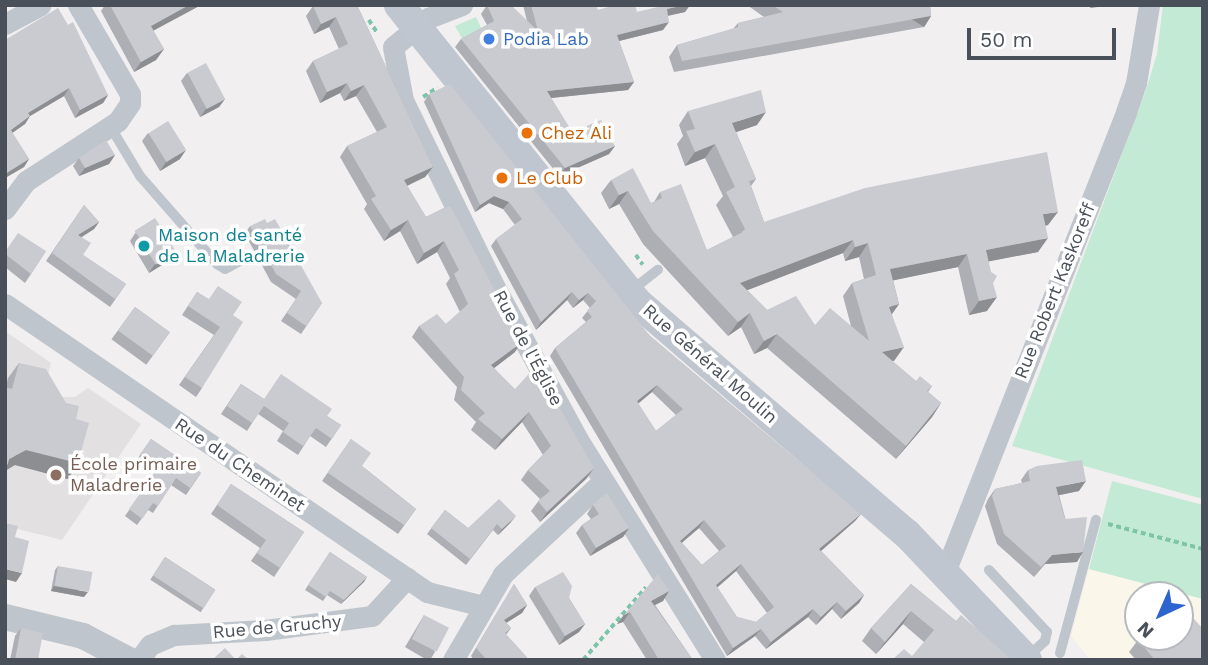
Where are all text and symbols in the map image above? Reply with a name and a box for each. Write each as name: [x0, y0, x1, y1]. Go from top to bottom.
scale bar: [970, 14, 1119, 58]
text: 50 m: [980, 27, 1032, 52]
place label: Podia Lab: [503, 28, 589, 50]
marker: Podia Lab: [481, 31, 497, 47]
place label: Chez Ali: [541, 122, 613, 144]
marker: Chez Ali: [519, 125, 535, 141]
place label: Le Club: [516, 167, 583, 189]
marker: Le Club: [494, 170, 510, 186]
street label: Rue Robert Kaskoreff: [1010, 200, 1100, 382]
place label: Maison de santé de La Maladrerie: [158, 225, 305, 268]
marker: Maison de santé de La Maladrerie: [136, 238, 152, 254]
street label: Rue de l'Église: [488, 287, 568, 409]
street label: Rue Général Moulin: [638, 299, 782, 429]
street label: Rue du Cheminet: [171, 413, 309, 517]
place label: École primaire Maladrerie: [70, 454, 197, 496]
marker: École primaire Maladrerie: [48, 467, 64, 483]
north arrow: [1124, 581, 1194, 651]
street label: Rue de Gruchy: [212, 611, 342, 643]
text: N: [1132, 617, 1159, 643]

